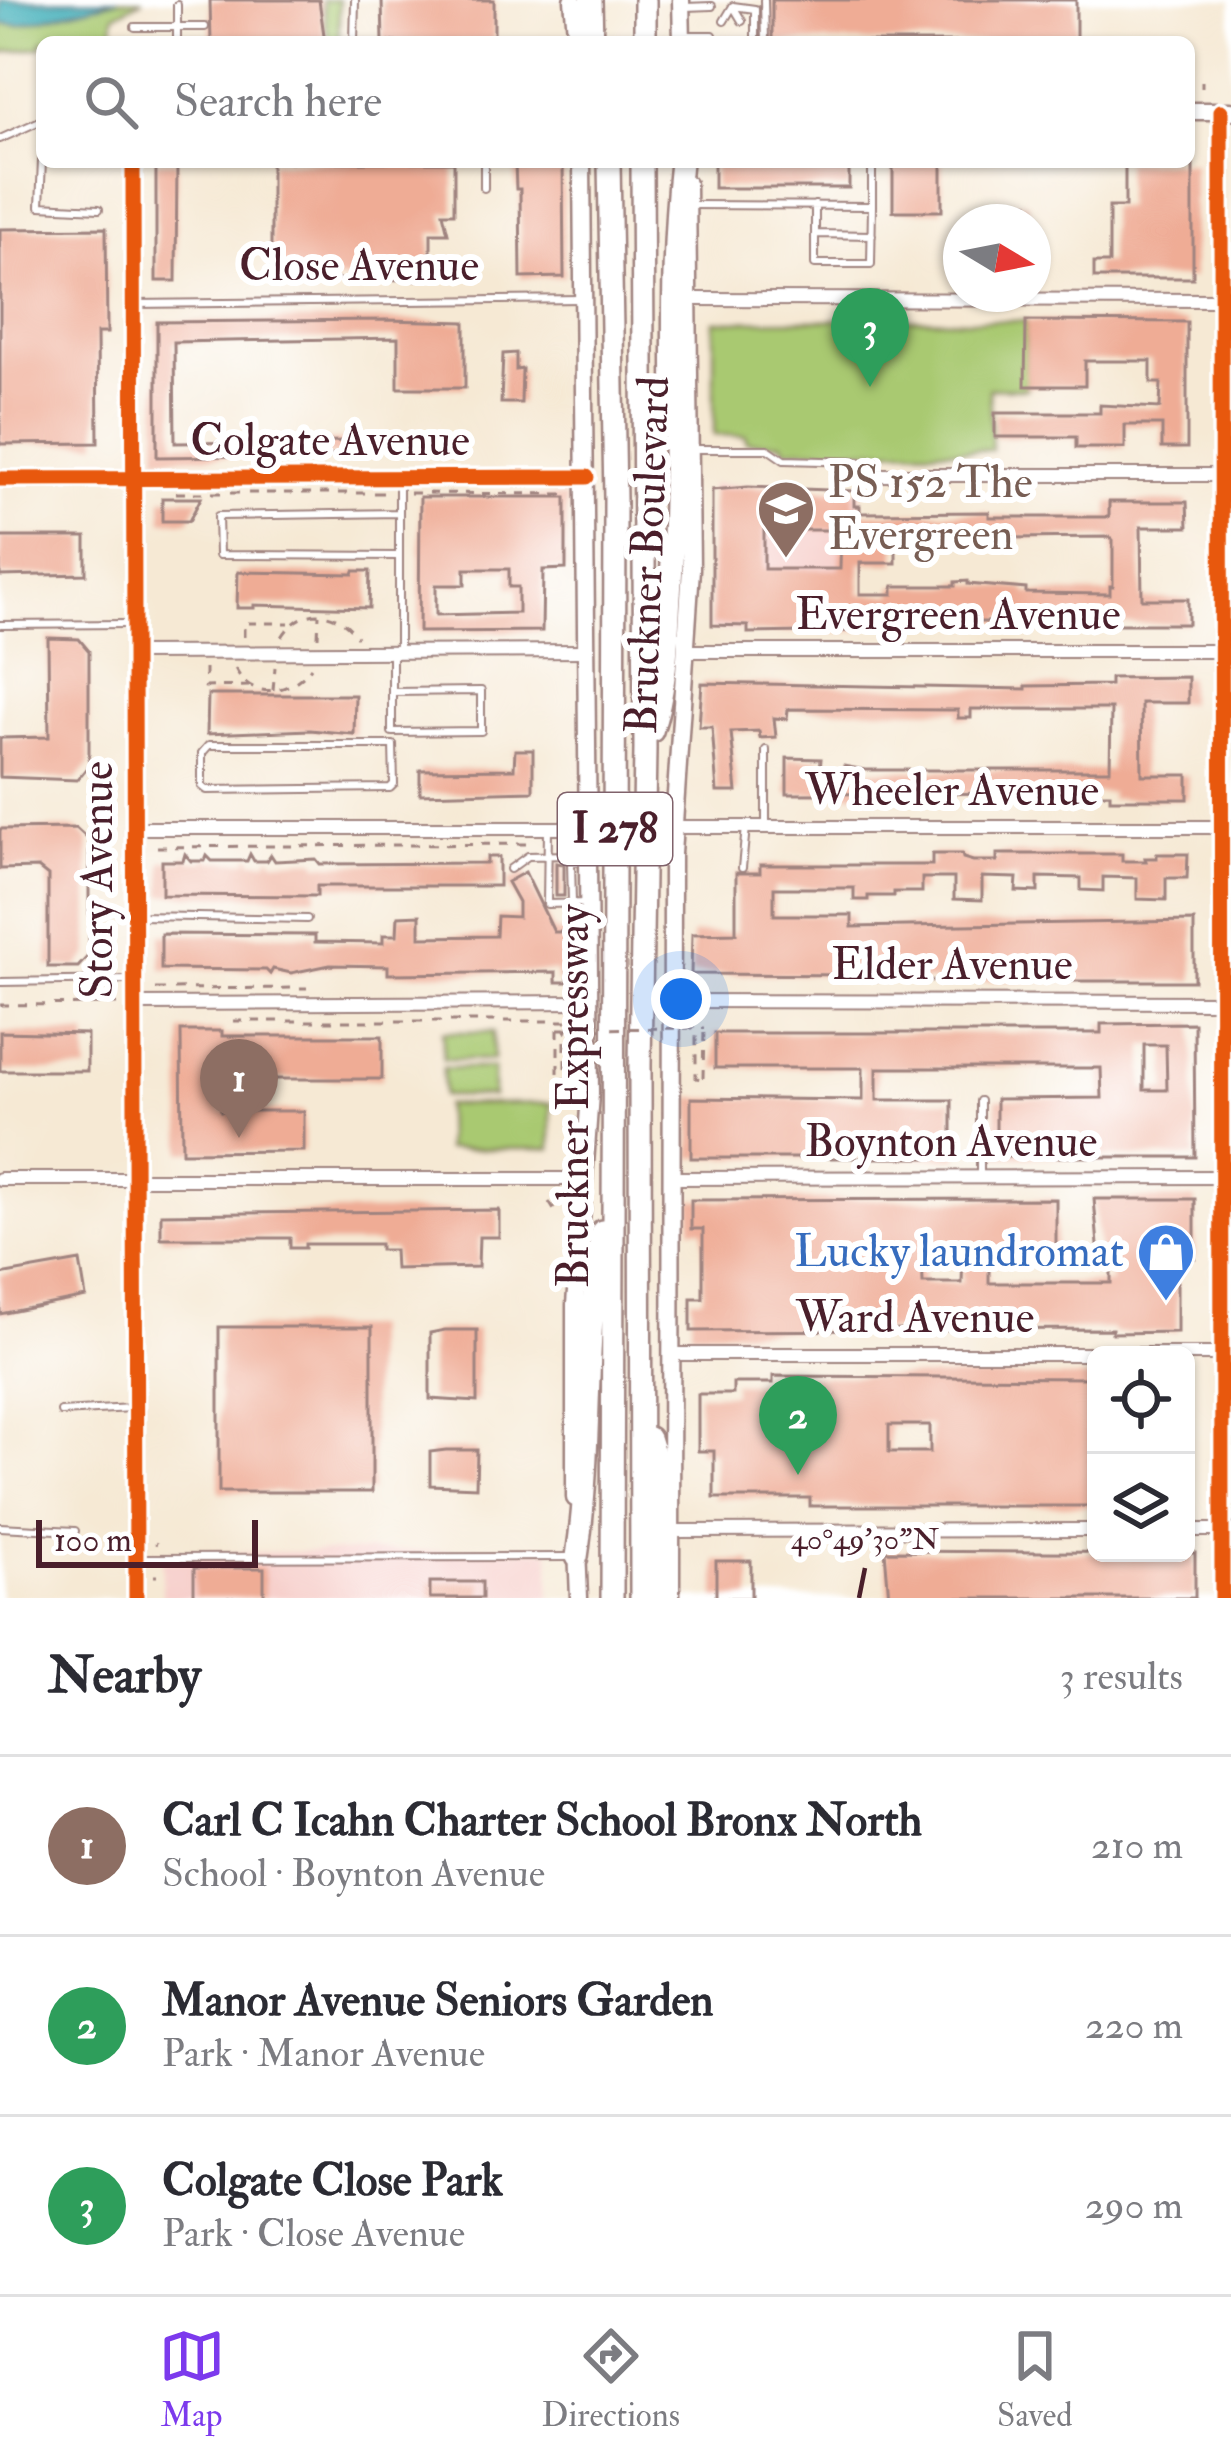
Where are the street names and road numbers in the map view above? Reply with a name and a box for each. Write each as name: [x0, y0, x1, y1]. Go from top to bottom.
street label: Close Avenue: [239, 238, 479, 294]
street label: Bruckner Boulevard: [614, 375, 682, 735]
street label: Colgate Avenue: [190, 413, 470, 469]
street label: Evergreen Avenue: [795, 587, 1121, 643]
street label: Story Avenue: [70, 761, 126, 999]
street label: Wheeler Avenue: [804, 763, 1099, 819]
road number: I 278: [558, 793, 672, 865]
street label: Bruckner Expressway: [546, 903, 602, 1288]
street label: Elder Avenue: [831, 937, 1073, 993]
street label: Boynton Avenue: [805, 1114, 1097, 1170]
street label: Ward Avenue: [795, 1290, 1034, 1346]

